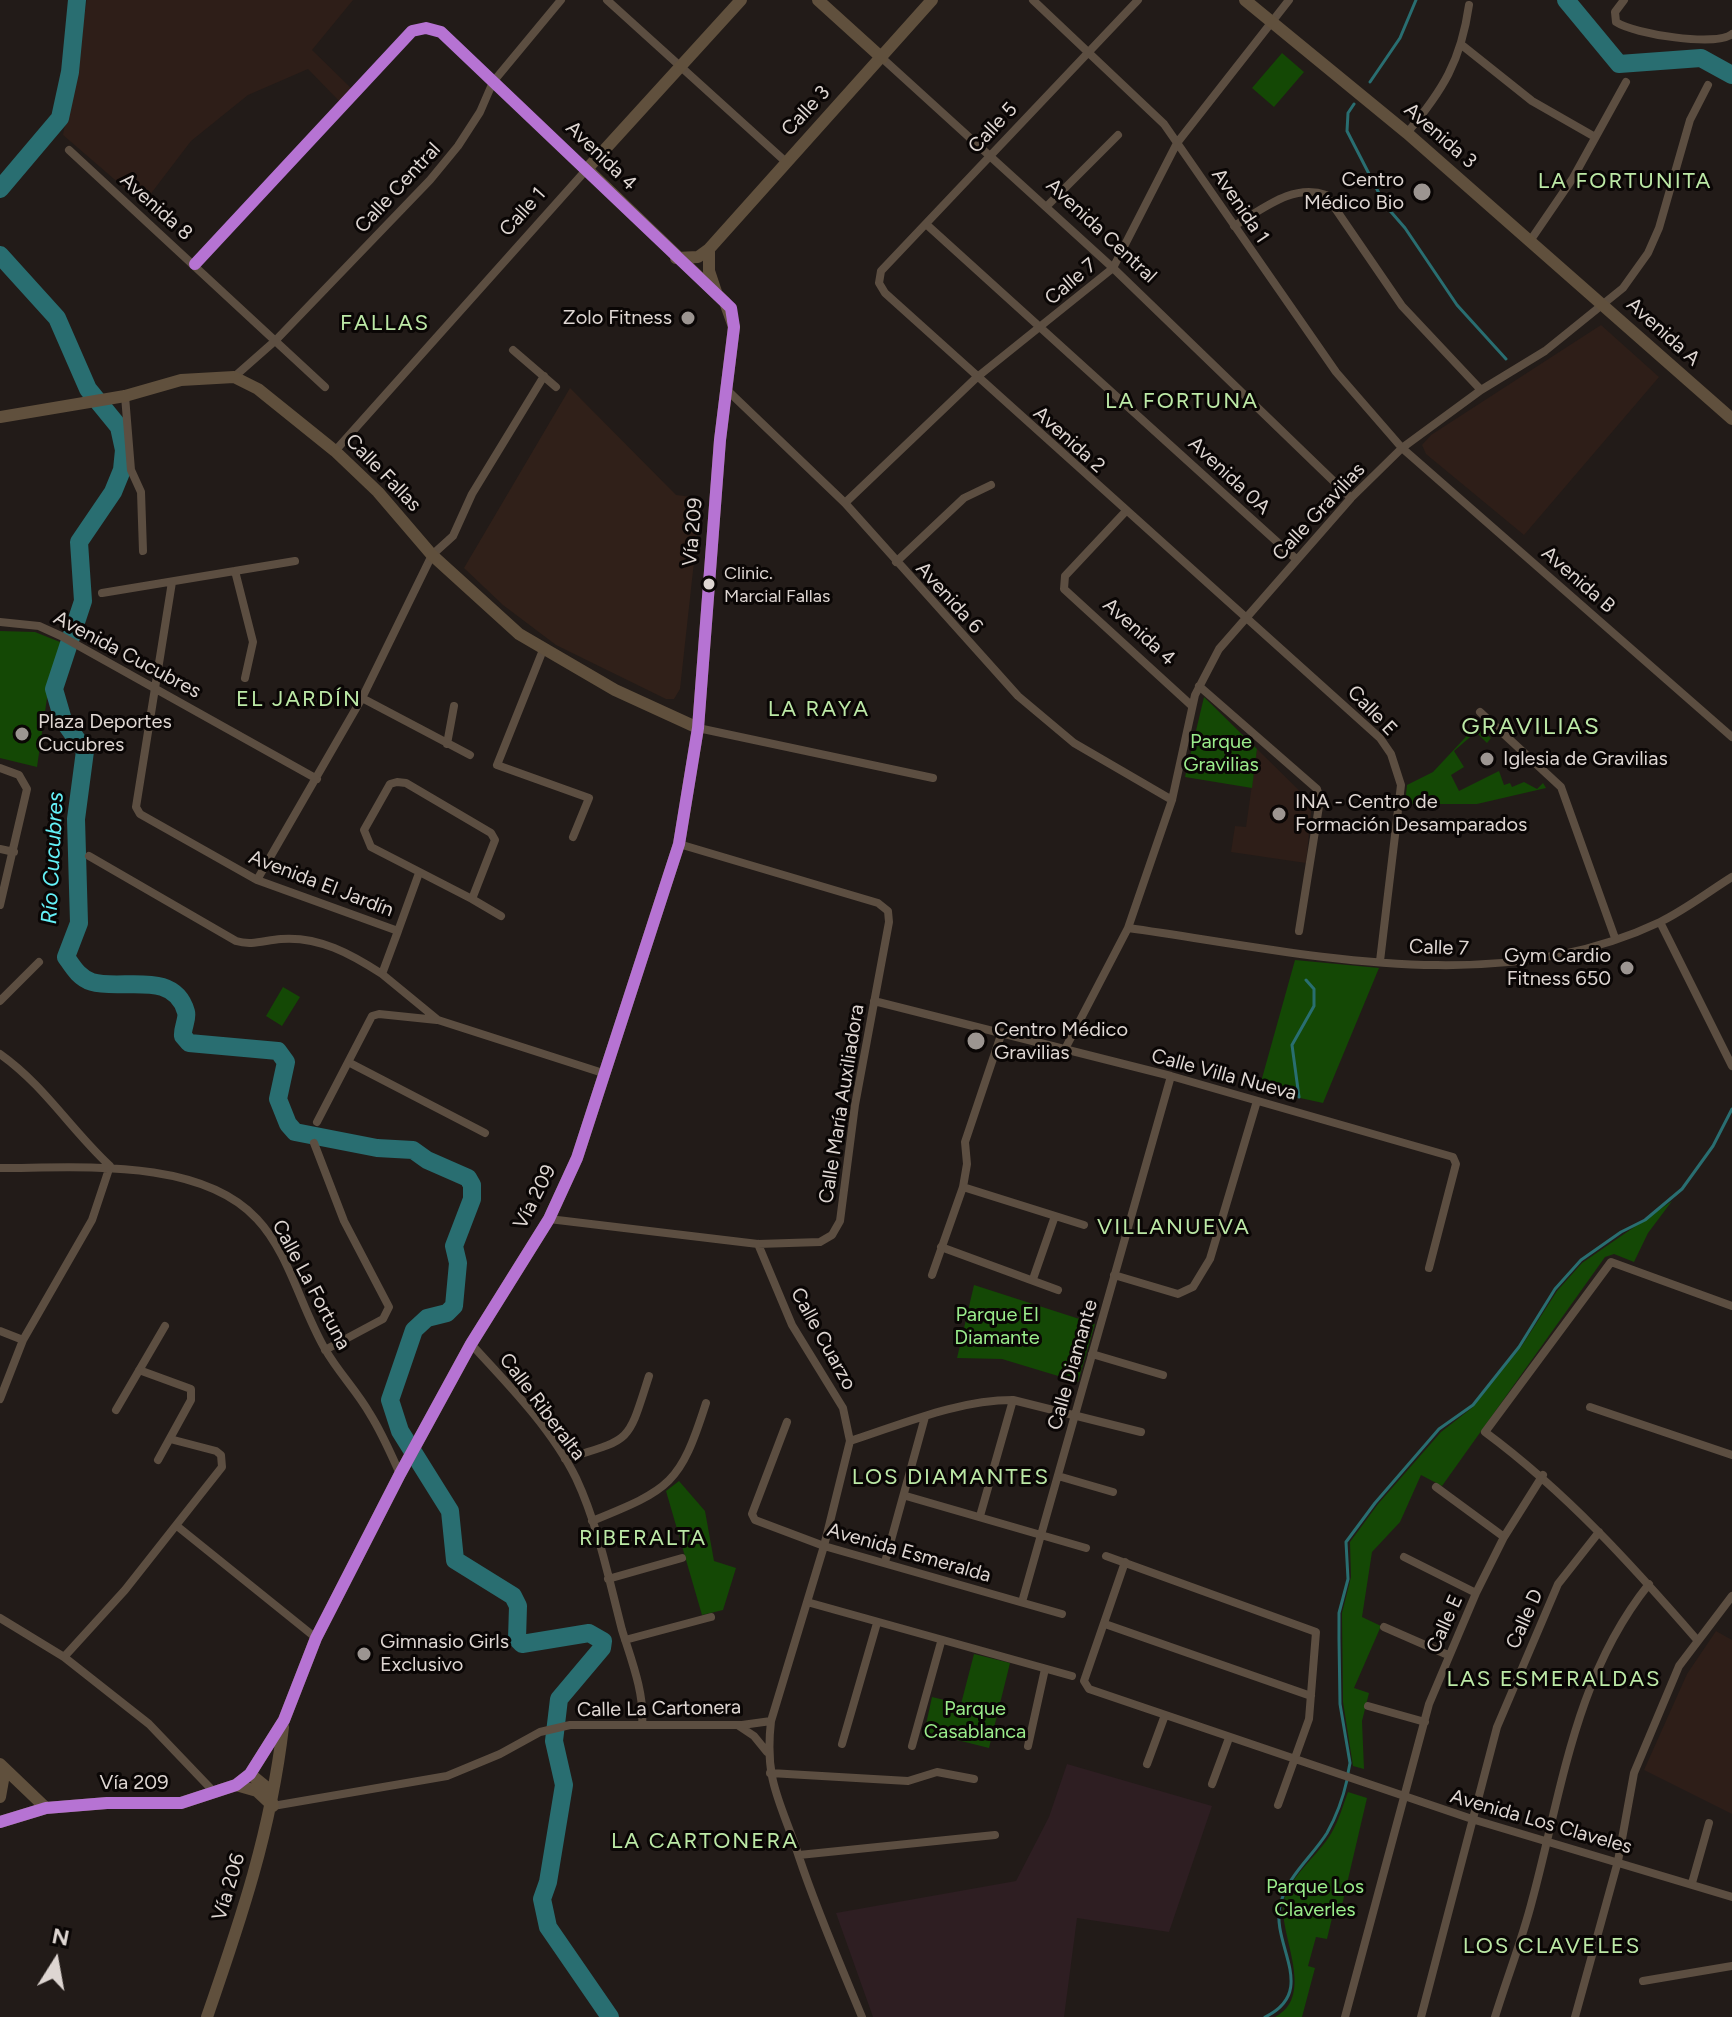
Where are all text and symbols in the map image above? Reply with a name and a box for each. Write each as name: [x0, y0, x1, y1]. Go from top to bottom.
street label: Calle 3: [777, 81, 835, 141]
street label: Calle 5: [963, 98, 1023, 158]
street label: Avenida 3: [1399, 98, 1481, 174]
street label: Avenida 4: [560, 116, 642, 196]
street label: Calle Central: [350, 138, 446, 238]
street label: Avenida 1: [1206, 164, 1274, 248]
street label: Avenida 8: [115, 168, 197, 246]
place label: Centro Médico Bio: [1304, 168, 1404, 215]
district label: LA FORTUNITA: [1538, 169, 1712, 195]
street label: Avenida Central: [1041, 174, 1161, 288]
marker: Centro Médico Bio: [1411, 181, 1433, 203]
street label: Calle 1: [495, 183, 551, 241]
street label: Calle 7: [1040, 254, 1102, 310]
street label: Avenida A: [1621, 293, 1705, 371]
place label: Zolo Fitness: [563, 306, 672, 330]
marker: Zolo Fitness: [679, 309, 697, 327]
district label: FALLAS: [340, 311, 430, 337]
district label: LA FORTUNA: [1105, 389, 1259, 415]
street label: Avenida 2: [1028, 402, 1110, 478]
street label: Calle Fallas: [340, 429, 426, 517]
street label: Avenida 0A: [1183, 432, 1275, 520]
street label: Calle Gravilias: [1268, 458, 1370, 566]
street label: Vía 209: [678, 497, 708, 567]
street label: Avenida B: [1536, 542, 1620, 618]
street label: Avenida 6: [911, 557, 987, 639]
place label: Clinic. Marcial Fallas: [724, 563, 830, 606]
marker: Clinic. Marcial Fallas: [701, 576, 717, 592]
street label: Avenida 4: [1098, 593, 1180, 671]
street label: Avenida Cucubres: [49, 606, 205, 704]
street label: Calle E: [1342, 681, 1402, 741]
district label: EL JARDÍN: [236, 687, 362, 713]
district label: LA RAYA: [768, 697, 870, 723]
place label: Plaza Deportes Cucubres: [38, 710, 172, 757]
district label: GRAVILIAS: [1461, 713, 1601, 741]
marker: Plaza Deportes Cucubres: [13, 725, 31, 743]
park label: Parque Gravilias: [1183, 730, 1259, 777]
place label: Iglesia de Gravilias: [1503, 747, 1668, 771]
marker: Iglesia de Gravilias: [1478, 750, 1496, 768]
place label: INA - Centro de Formación Desamparados: [1295, 790, 1527, 837]
water label: Río Cucubres: [36, 791, 70, 925]
marker: INA - Centro de Formación Desamparados: [1270, 805, 1288, 823]
street label: Avenida El Jardín: [245, 845, 397, 923]
street label: Calle 7: [1409, 935, 1469, 961]
place label: Gym Cardio Fitness 650: [1504, 944, 1611, 991]
marker: Gym Cardio Fitness 650: [1618, 959, 1636, 977]
street label: Calle María Auxiliadora: [814, 1003, 870, 1205]
place label: Centro Médico Gravilias: [994, 1018, 1128, 1065]
marker: Centro Médico Gravilias: [965, 1030, 987, 1052]
street label: Calle Villa Nueva: [1149, 1044, 1299, 1106]
street label: Vía 209: [509, 1161, 561, 1233]
district label: VILLANUEVA: [1097, 1215, 1251, 1241]
street label: Calle La Fortuna: [267, 1216, 355, 1354]
street label: Calle Cuarzo: [785, 1284, 861, 1394]
street label: Calle Diamante: [1043, 1297, 1103, 1433]
park label: Parque El Diamante: [954, 1303, 1040, 1350]
street label: Calle Riberalta: [494, 1349, 590, 1465]
district label: LOS DIAMANTES: [852, 1465, 1050, 1491]
street label: Avenida Esmeralda: [824, 1518, 994, 1588]
district label: RIBERALTA: [579, 1526, 707, 1552]
street label: Calle D: [1501, 1585, 1549, 1653]
street label: Calle E: [1422, 1591, 1468, 1657]
place label: Gimnasio Girls Exclusivo: [380, 1630, 509, 1677]
marker: Gimnasio Girls Exclusivo: [355, 1645, 373, 1663]
district label: LAS ESMERALDAS: [1446, 1667, 1662, 1693]
street label: Calle La Cartonera: [577, 1696, 741, 1722]
park label: Parque Casablanca: [924, 1697, 1026, 1744]
street label: Vía 209: [100, 1771, 168, 1795]
street label: Avenida Los Claveles: [1447, 1785, 1635, 1859]
district label: LA CARTONERA: [611, 1829, 799, 1855]
street label: Vía 206: [207, 1851, 251, 1923]
park label: Parque Los Claverles: [1266, 1875, 1364, 1922]
north arrow: [16, 1921, 96, 2001]
text: N: [50, 1922, 72, 1952]
district label: LOS CLAVELES: [1463, 1934, 1641, 1960]

